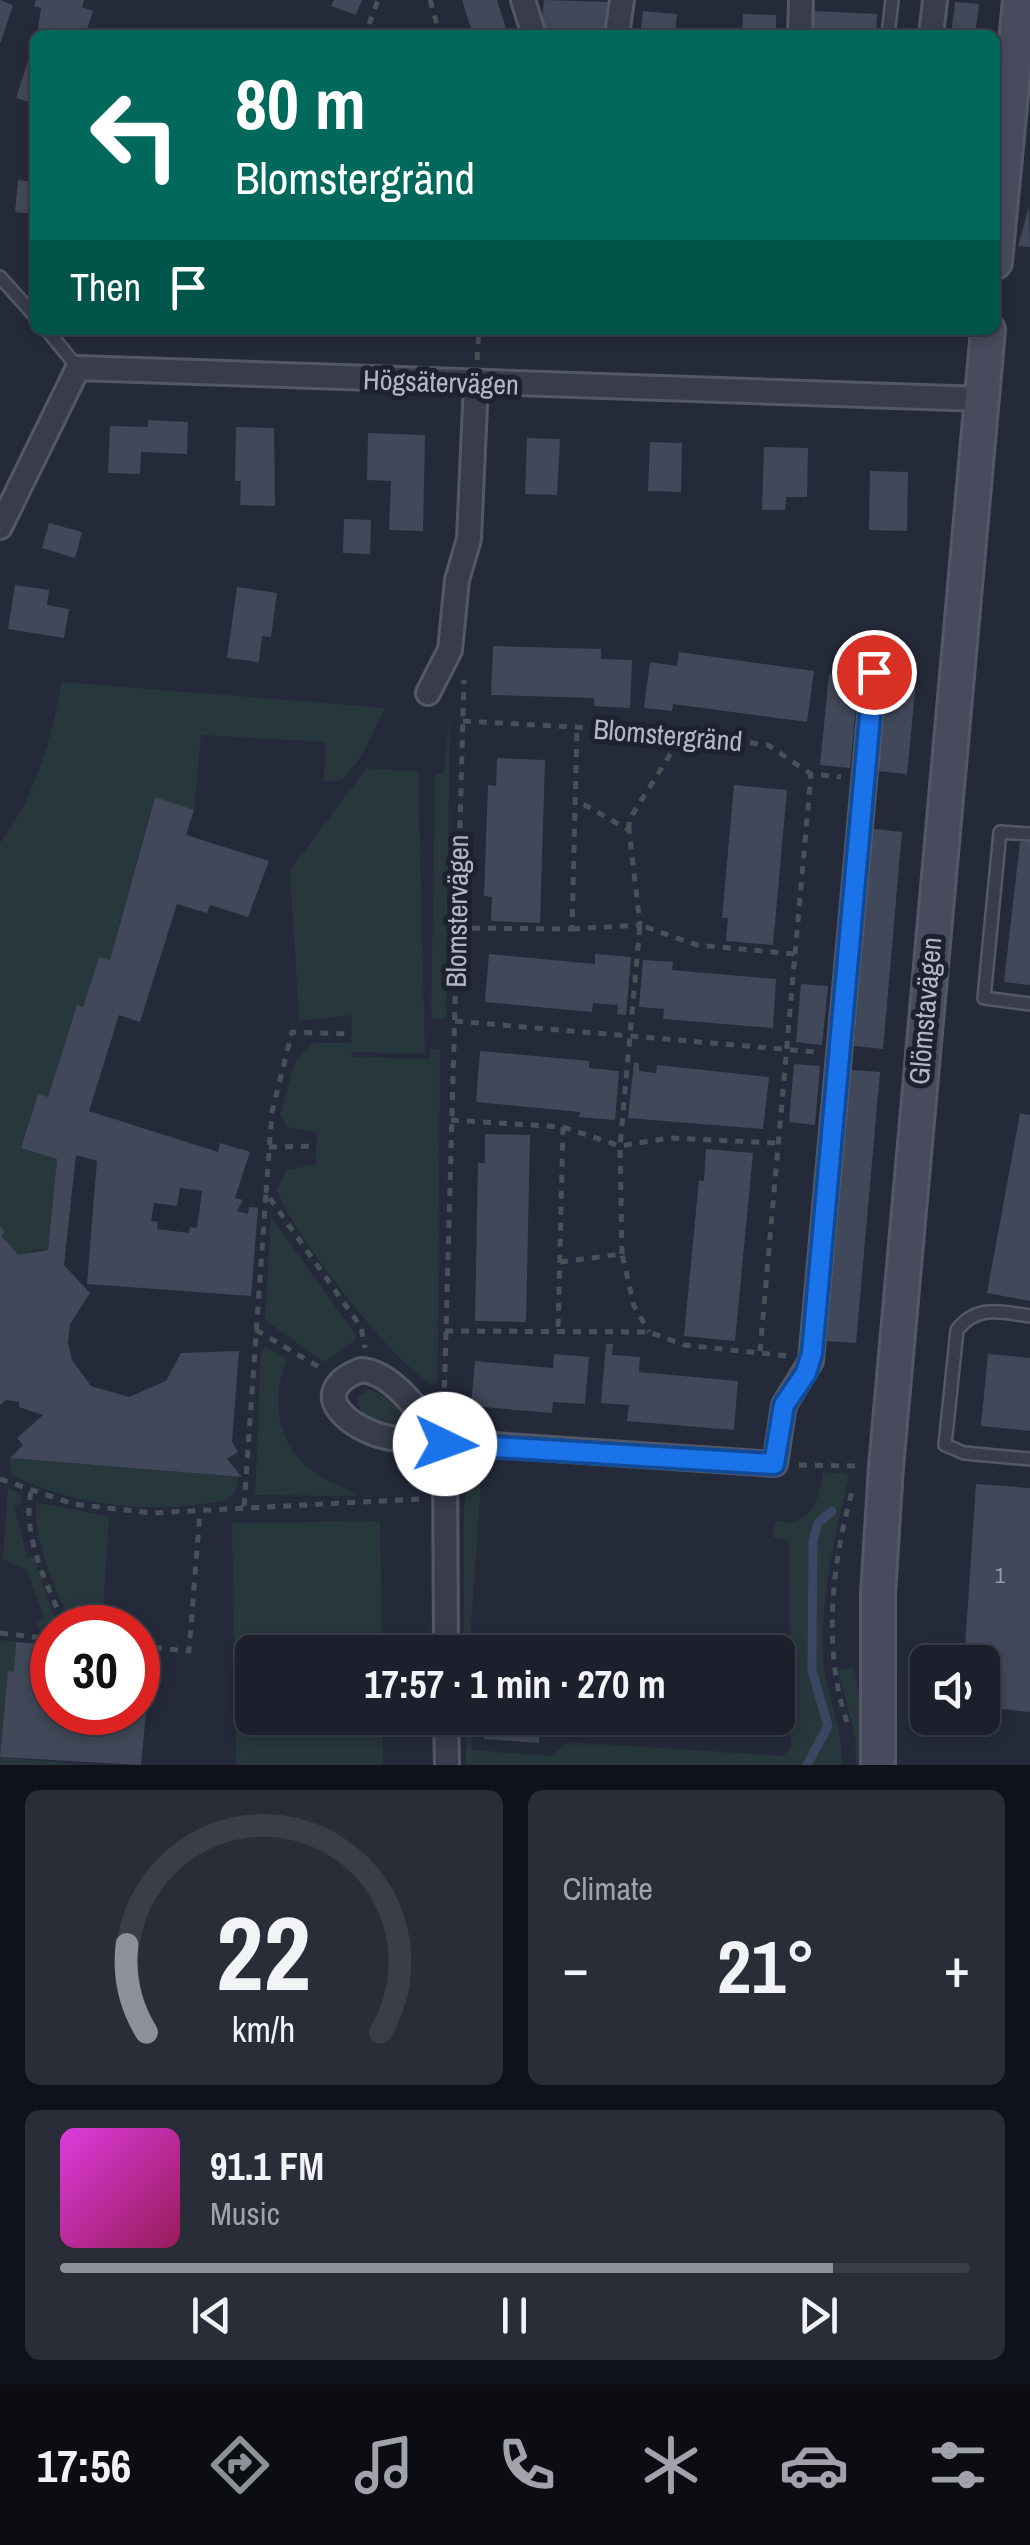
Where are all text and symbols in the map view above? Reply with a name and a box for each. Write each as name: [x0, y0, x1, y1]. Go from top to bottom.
text: 80 m: [235, 57, 366, 151]
icon: left: [70, 70, 200, 200]
text: Blomstergränd: [235, 147, 475, 208]
icon: arrive: [161, 260, 216, 315]
text: Then: [70, 262, 141, 313]
street label: Högsätervägen: [363, 360, 519, 404]
pin: [832, 630, 917, 715]
icon: arrive: [847, 645, 902, 700]
street label: Blomstergränd: [592, 710, 744, 760]
street label: Blomstervägen: [437, 834, 477, 988]
street label: Glömstavägen: [900, 936, 950, 1086]
position arrow: [393, 1392, 497, 1496]
house number: 1: [995, 1560, 1005, 1590]
speed limit sign: 30: [30, 1605, 160, 1735]
map controls: [910, 1645, 1000, 1735]
button: sound: [910, 1645, 1000, 1735]
text: 17:57 · 1 min · 270 m: [364, 1659, 666, 1710]
text: Climate: [563, 1867, 653, 1910]
text: 22: [216, 1882, 311, 2022]
text: 21°: [717, 1915, 815, 2016]
text: −: [563, 1930, 589, 2004]
text: +: [944, 1930, 970, 2004]
text: km/h: [232, 2005, 296, 2053]
text: 91.1 FM: [210, 2141, 324, 2192]
text: Music: [210, 2192, 280, 2235]
icon: previous: [184, 2288, 239, 2343]
icon: pause: [487, 2288, 542, 2343]
icon: next: [791, 2288, 846, 2343]
icon: directions: [205, 2430, 275, 2500]
icon: music: [349, 2430, 419, 2500]
icon: phone: [492, 2430, 562, 2500]
icon: climate: [636, 2430, 706, 2500]
icon: car: [779, 2430, 849, 2500]
icon: filters: [923, 2430, 993, 2500]
text: 17:56: [37, 2435, 131, 2496]

